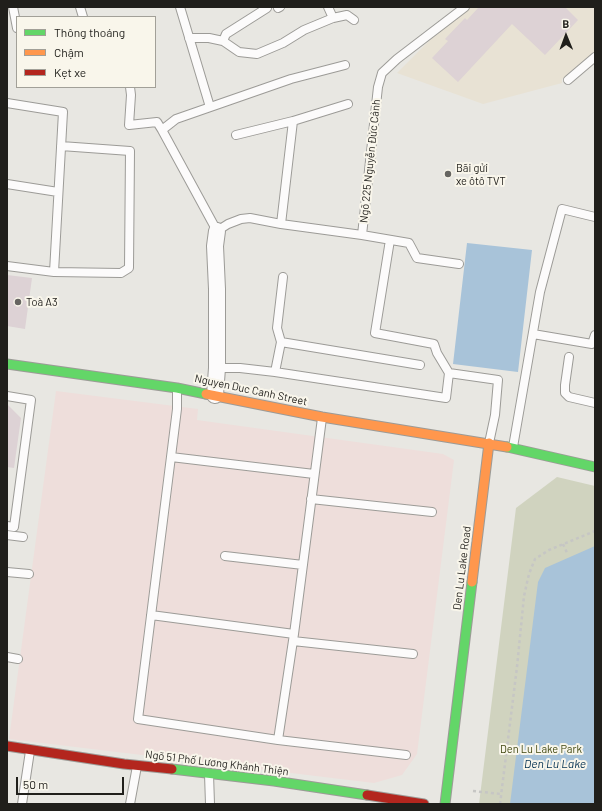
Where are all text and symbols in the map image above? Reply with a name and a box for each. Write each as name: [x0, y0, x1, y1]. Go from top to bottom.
legend: [16, 16, 156, 88]
north arrow: [546, 16, 586, 56]
text: B: [562, 17, 569, 30]
text: Thông thoáng: [54, 25, 125, 39]
text: Chậm: [54, 45, 84, 59]
text: Kẹt xe: [54, 65, 86, 79]
street label: Ngõ 225 Nguyễn Đức Cảnh: [357, 98, 383, 224]
place label: Bãi gửi xe ôtô TVT: [456, 161, 506, 187]
marker: Bãi gửi xe ôtô TVT: [443, 169, 453, 179]
place label: Toà A3: [26, 295, 58, 309]
marker: Toà A3: [13, 297, 23, 307]
street label: Nguyen Duc Canh Street: [193, 372, 309, 408]
street label: Den Lu Lake Road: [450, 525, 474, 611]
park label: Den Lu Lake Park: [500, 742, 582, 756]
street label: Ngõ 51 Phố Lương Khánh Thiện: [145, 748, 289, 778]
water label: Den Lu Lake: [524, 757, 586, 771]
scale bar: [18, 769, 126, 795]
text: 50 m: [23, 777, 48, 791]

